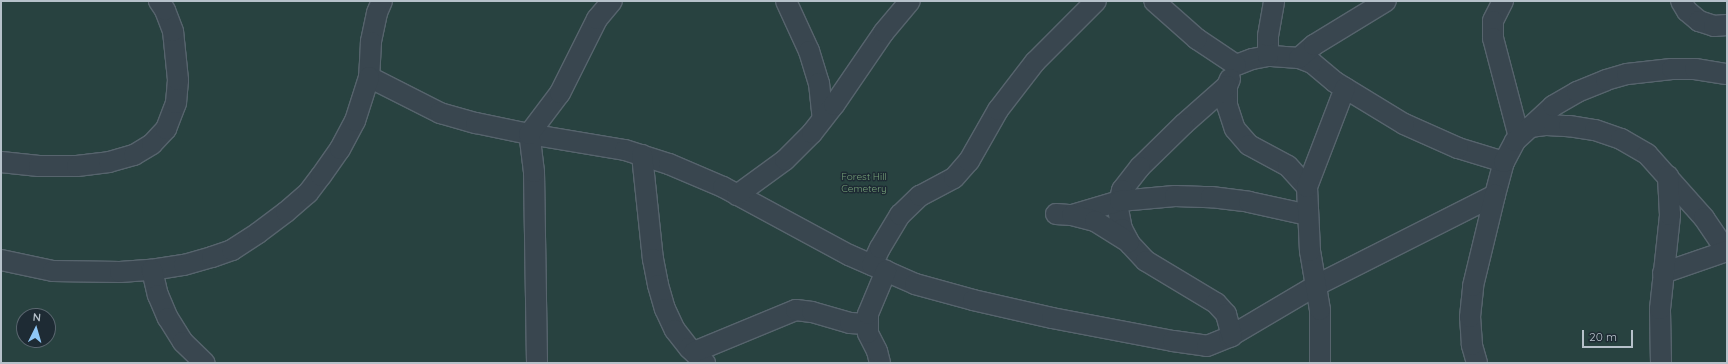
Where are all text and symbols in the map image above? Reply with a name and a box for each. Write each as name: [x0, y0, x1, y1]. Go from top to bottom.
park label: Forest Hill Cemetery: [841, 170, 887, 194]
north arrow: [16, 308, 56, 348]
text: N: [32, 310, 42, 324]
scale bar: [1584, 322, 1635, 348]
text: 20 m: [1589, 329, 1617, 344]

